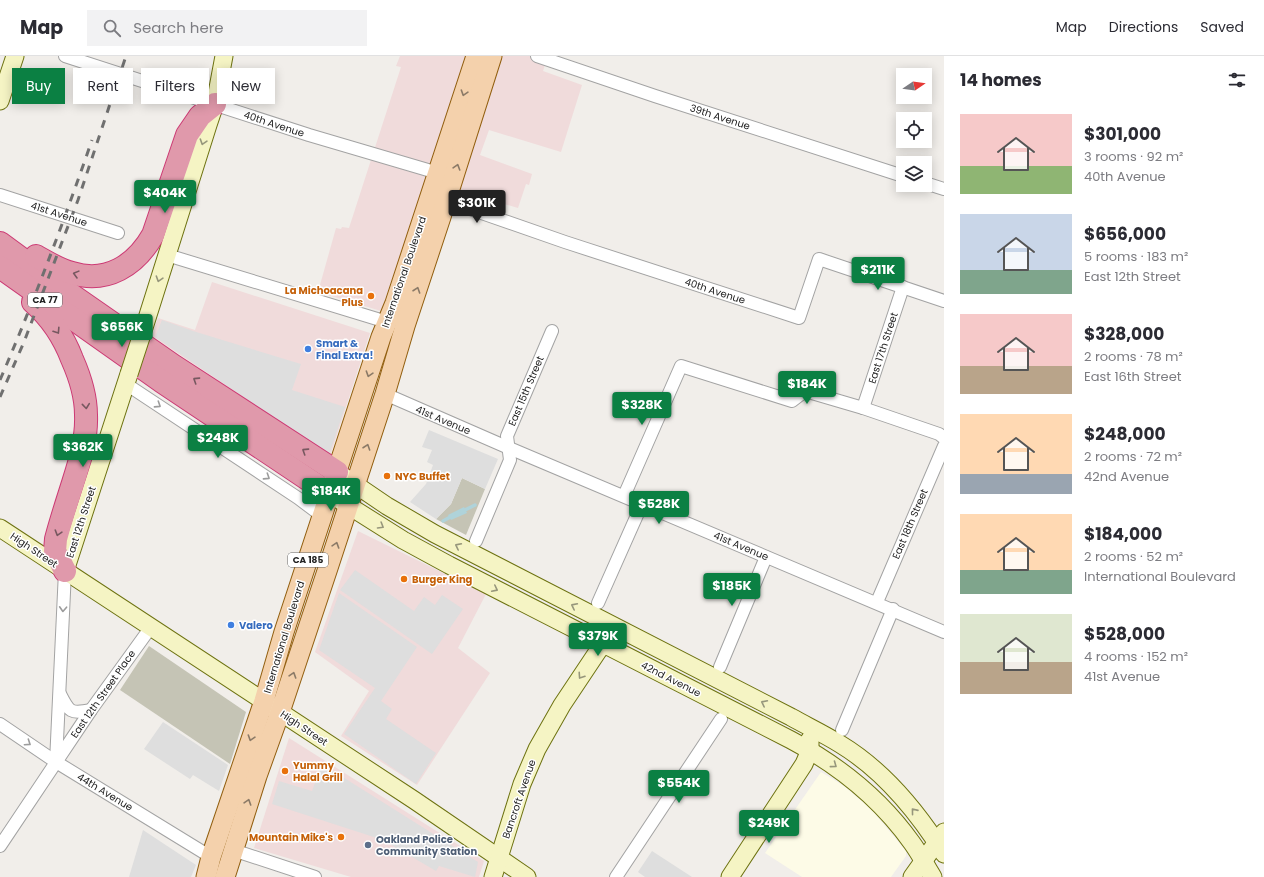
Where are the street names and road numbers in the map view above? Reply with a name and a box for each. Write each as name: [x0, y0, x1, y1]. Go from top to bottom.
street label: 39th Avenue: [688, 100, 752, 134]
street label: 40th Avenue: [242, 107, 306, 141]
street label: 41st Avenue: [29, 198, 89, 230]
street label: International Boulevard: [378, 214, 430, 330]
street label: 40th Avenue: [683, 274, 747, 308]
road number: CA 77: [28, 293, 62, 307]
street label: East 17th Street: [864, 310, 902, 386]
street label: East 15th Street: [504, 353, 548, 428]
street label: 41st Avenue: [413, 402, 473, 438]
street label: East 12th Street: [62, 484, 100, 560]
street label: East 18th Street: [888, 486, 932, 561]
street label: 41st Avenue: [711, 528, 771, 564]
street label: High Street: [7, 529, 61, 572]
road number: CA 185: [288, 553, 328, 567]
street label: International Boulevard: [260, 579, 308, 695]
street label: East 12th Street Place: [67, 647, 139, 741]
street label: 42nd Avenue: [638, 657, 704, 701]
street label: High Street: [277, 707, 331, 750]
street label: Bancroft Avenue: [498, 757, 540, 841]
street label: 44th Avenue: [74, 769, 136, 815]

